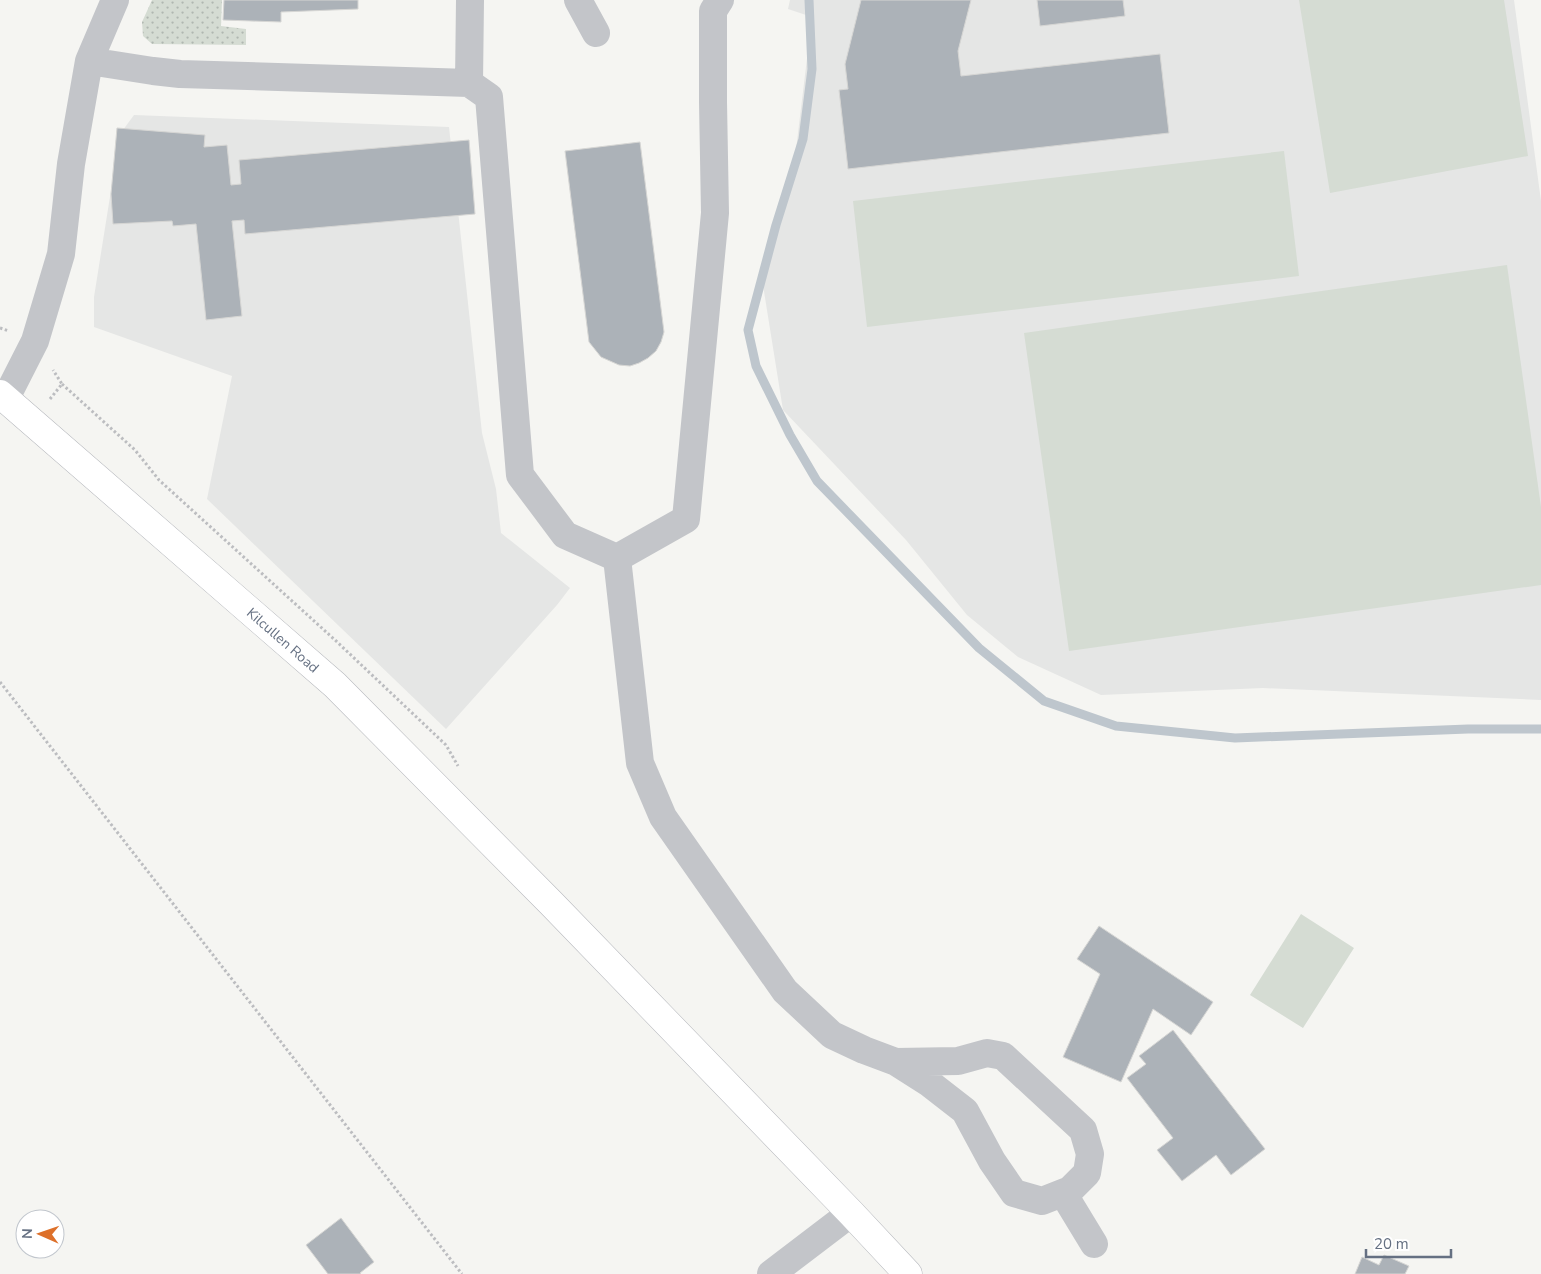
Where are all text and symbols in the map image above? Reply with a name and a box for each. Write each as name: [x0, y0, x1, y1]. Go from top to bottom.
street label: Kilcullen Road: [242, 604, 323, 677]
north arrow: [15, 1209, 65, 1259]
scale bar: [1366, 1226, 1451, 1258]
text: N: [18, 1228, 37, 1239]
text: 20 m: [1374, 1234, 1409, 1254]

